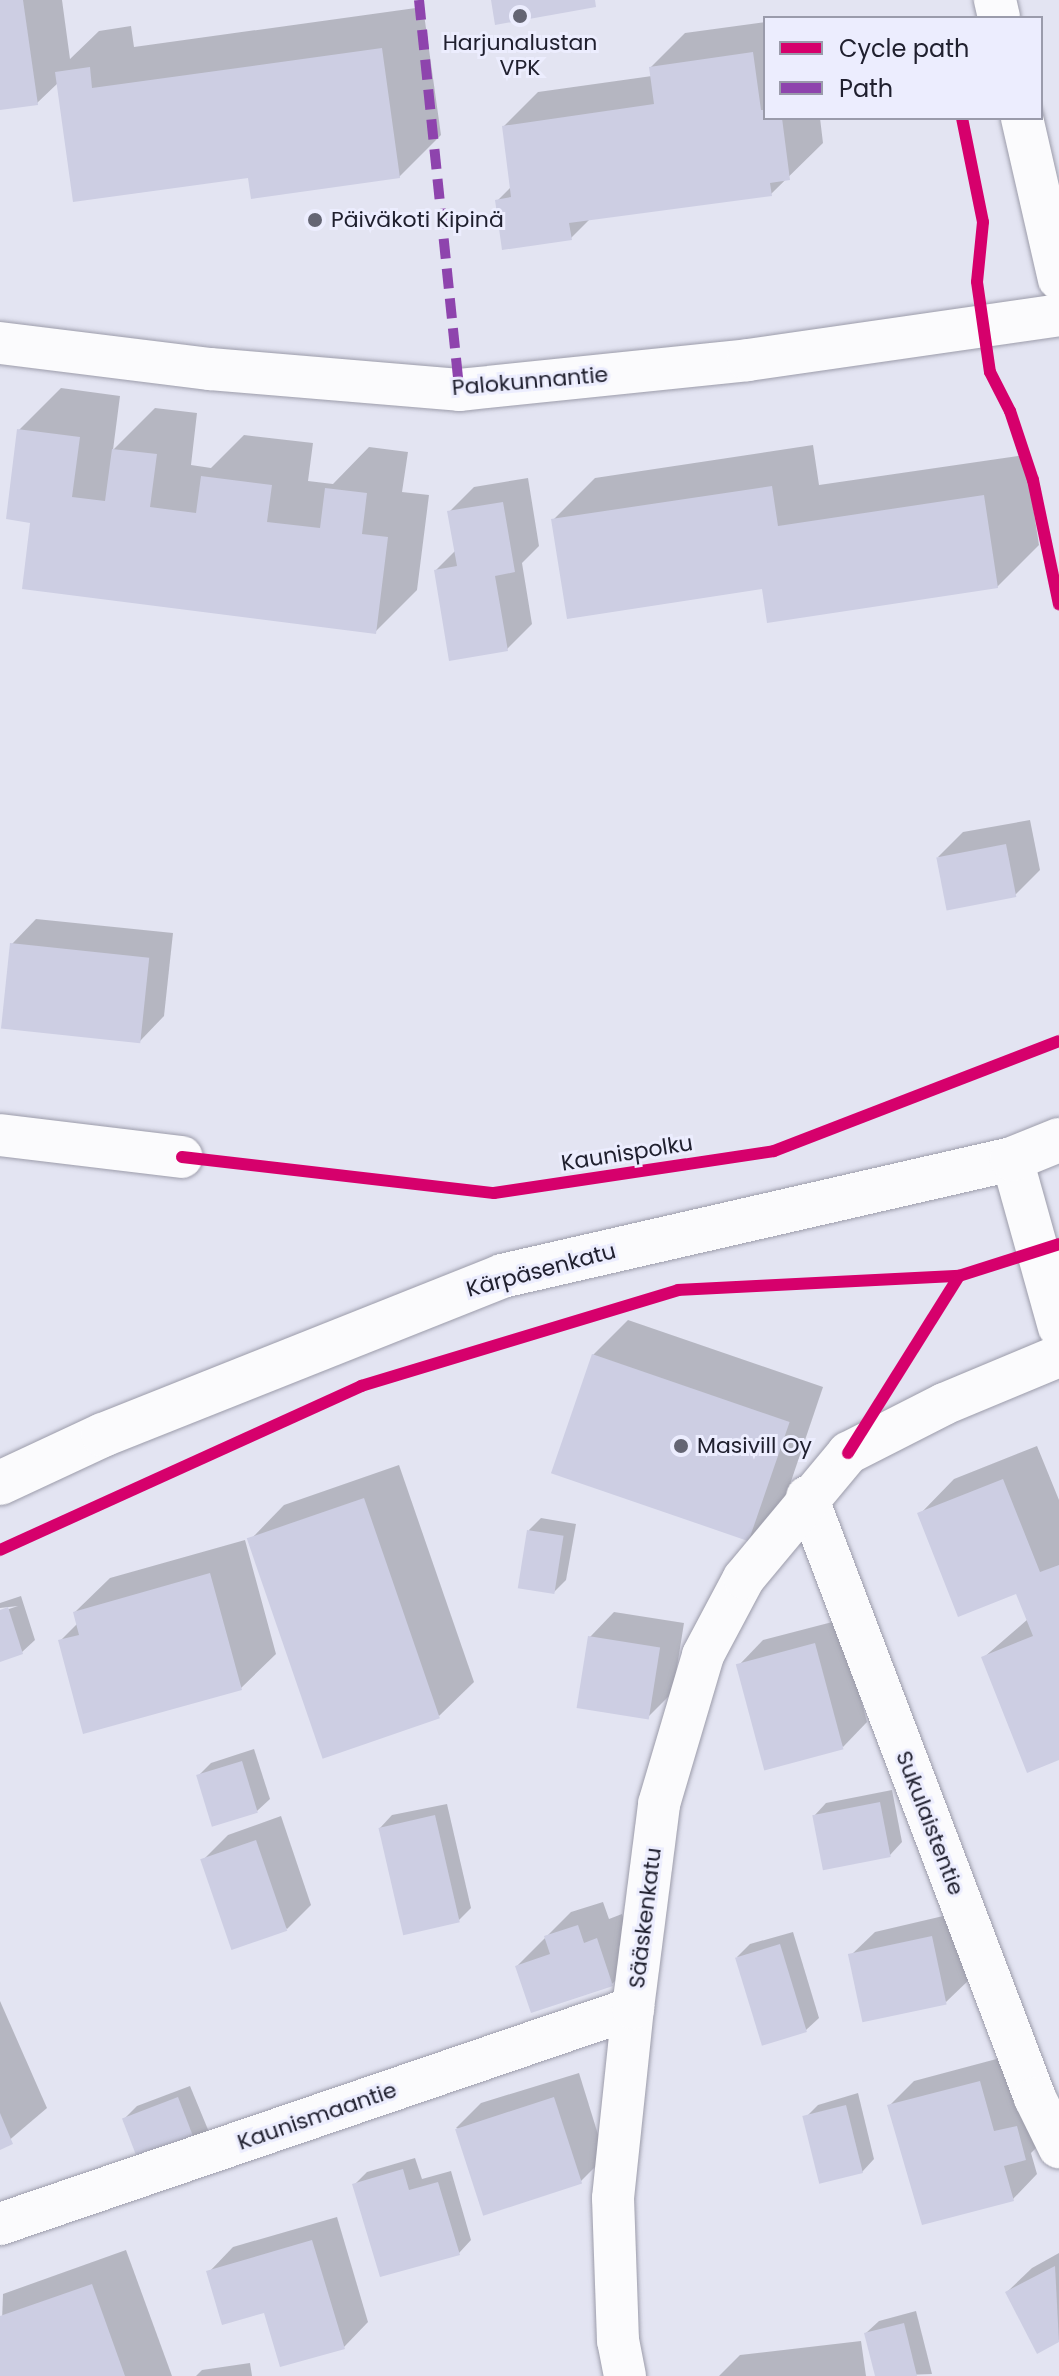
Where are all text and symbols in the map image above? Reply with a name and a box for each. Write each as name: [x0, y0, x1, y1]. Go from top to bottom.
marker: Harjunalustan VPK: [511, 7, 529, 25]
legend: [763, 16, 1043, 120]
place label: Harjunalustan VPK: [443, 29, 597, 80]
text: Cycle path: [839, 32, 969, 65]
text: Path: [839, 72, 893, 105]
place label: Päiväkoti Kipinä: [331, 207, 504, 233]
marker: Päiväkoti Kipinä: [306, 211, 324, 229]
street label: Palokunnantie: [451, 361, 609, 401]
street label: Kaunispolku: [559, 1130, 695, 1176]
street label: Kärpäsenkatu: [463, 1237, 619, 1303]
place label: Masivill Oy: [697, 1433, 812, 1459]
marker: Masivill Oy: [672, 1437, 690, 1455]
street label: Sukulaistentie: [890, 1747, 970, 1899]
street label: Sääskenkatu: [623, 1846, 667, 1990]
street label: Kaunismaantie: [234, 2076, 400, 2156]

